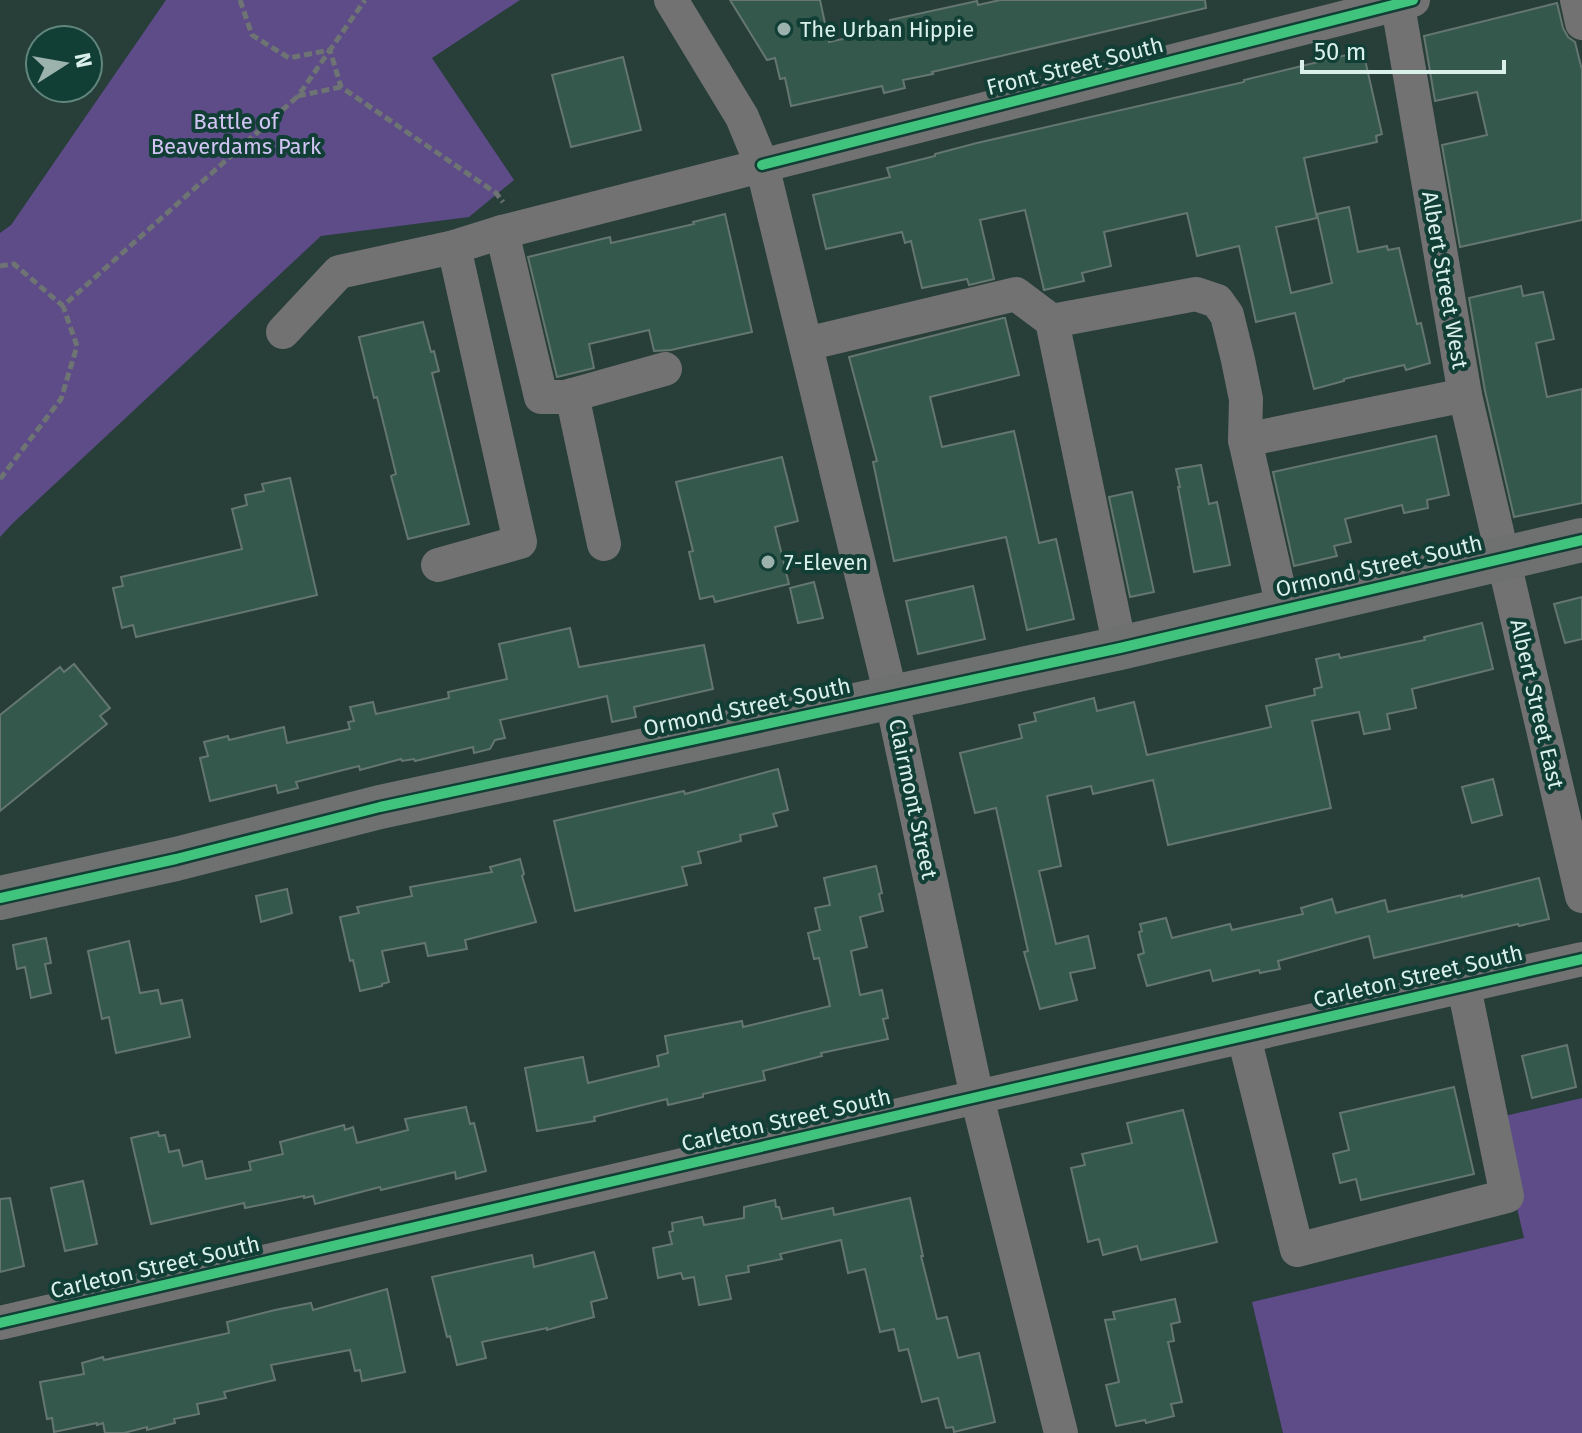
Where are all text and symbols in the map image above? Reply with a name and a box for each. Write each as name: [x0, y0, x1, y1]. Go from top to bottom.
place label: The Urban Hippie: [800, 16, 974, 43]
marker: The Urban Hippie: [775, 20, 793, 38]
north arrow: [24, 24, 104, 104]
scale bar: [1302, 24, 1504, 74]
street label: Front Street South: [984, 31, 1166, 101]
text: 50 m: [1314, 38, 1366, 66]
text: N: [68, 51, 98, 70]
park label: Battle of Beaverdams Park: [151, 108, 322, 160]
street label: Albert Street West: [1416, 189, 1474, 371]
street label: Ormond Street South: [1273, 529, 1485, 603]
place label: 7-Eleven: [784, 549, 868, 576]
marker: 7-Eleven: [759, 553, 777, 571]
street label: Albert Street East: [1504, 616, 1570, 792]
street label: Ormond Street South: [641, 672, 853, 742]
street label: Clairmont Street: [883, 716, 943, 882]
street label: Carleton Street South: [1311, 939, 1525, 1013]
street label: Carleton Street South: [679, 1083, 893, 1157]
street label: Carleton Street South: [48, 1230, 262, 1304]

